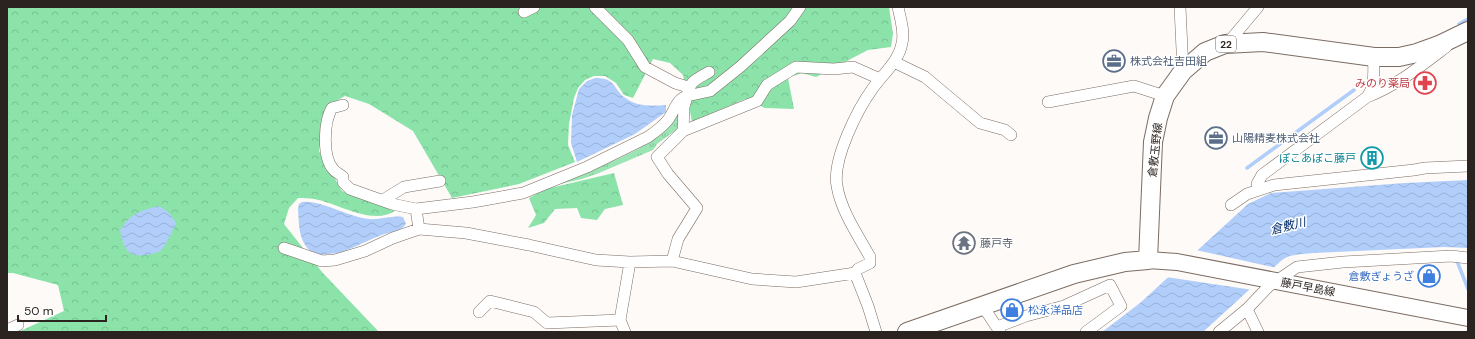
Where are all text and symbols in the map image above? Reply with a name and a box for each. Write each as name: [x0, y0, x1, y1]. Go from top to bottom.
road number: 22: [1216, 36, 1236, 52]
office icon: 株式会社吉田組: [1101, 48, 1127, 74]
place label: 株式会社吉田組: [1130, 54, 1207, 68]
pharmacy icon: みのり薬局: [1412, 70, 1438, 96]
place label: みのり薬局: [1355, 76, 1410, 90]
street label: 倉敷玉野線: [1145, 122, 1165, 178]
office icon: 山陽精麦株式会社: [1203, 125, 1229, 151]
place label: 山陽精麦株式会社: [1232, 131, 1320, 145]
building icon: ぽこあぽこ藤戸: [1359, 145, 1385, 171]
place label: ぽこあぽこ藤戸: [1279, 151, 1356, 165]
water label: 倉敷川: [1269, 213, 1309, 238]
temple icon: 藤戸寺: [951, 230, 977, 256]
place label: 藤戸寺: [980, 236, 1013, 250]
shop icon: 倉敷ぎょうざ: [1416, 263, 1442, 289]
place label: 倉敷ぎょうざ: [1349, 269, 1414, 283]
street label: 藤戸早島線: [1280, 275, 1336, 299]
scale bar: [18, 297, 106, 323]
shop icon: 松永洋品店: [999, 297, 1025, 323]
text: 50 m: [24, 303, 53, 319]
place label: 松永洋品店: [1028, 303, 1083, 317]

